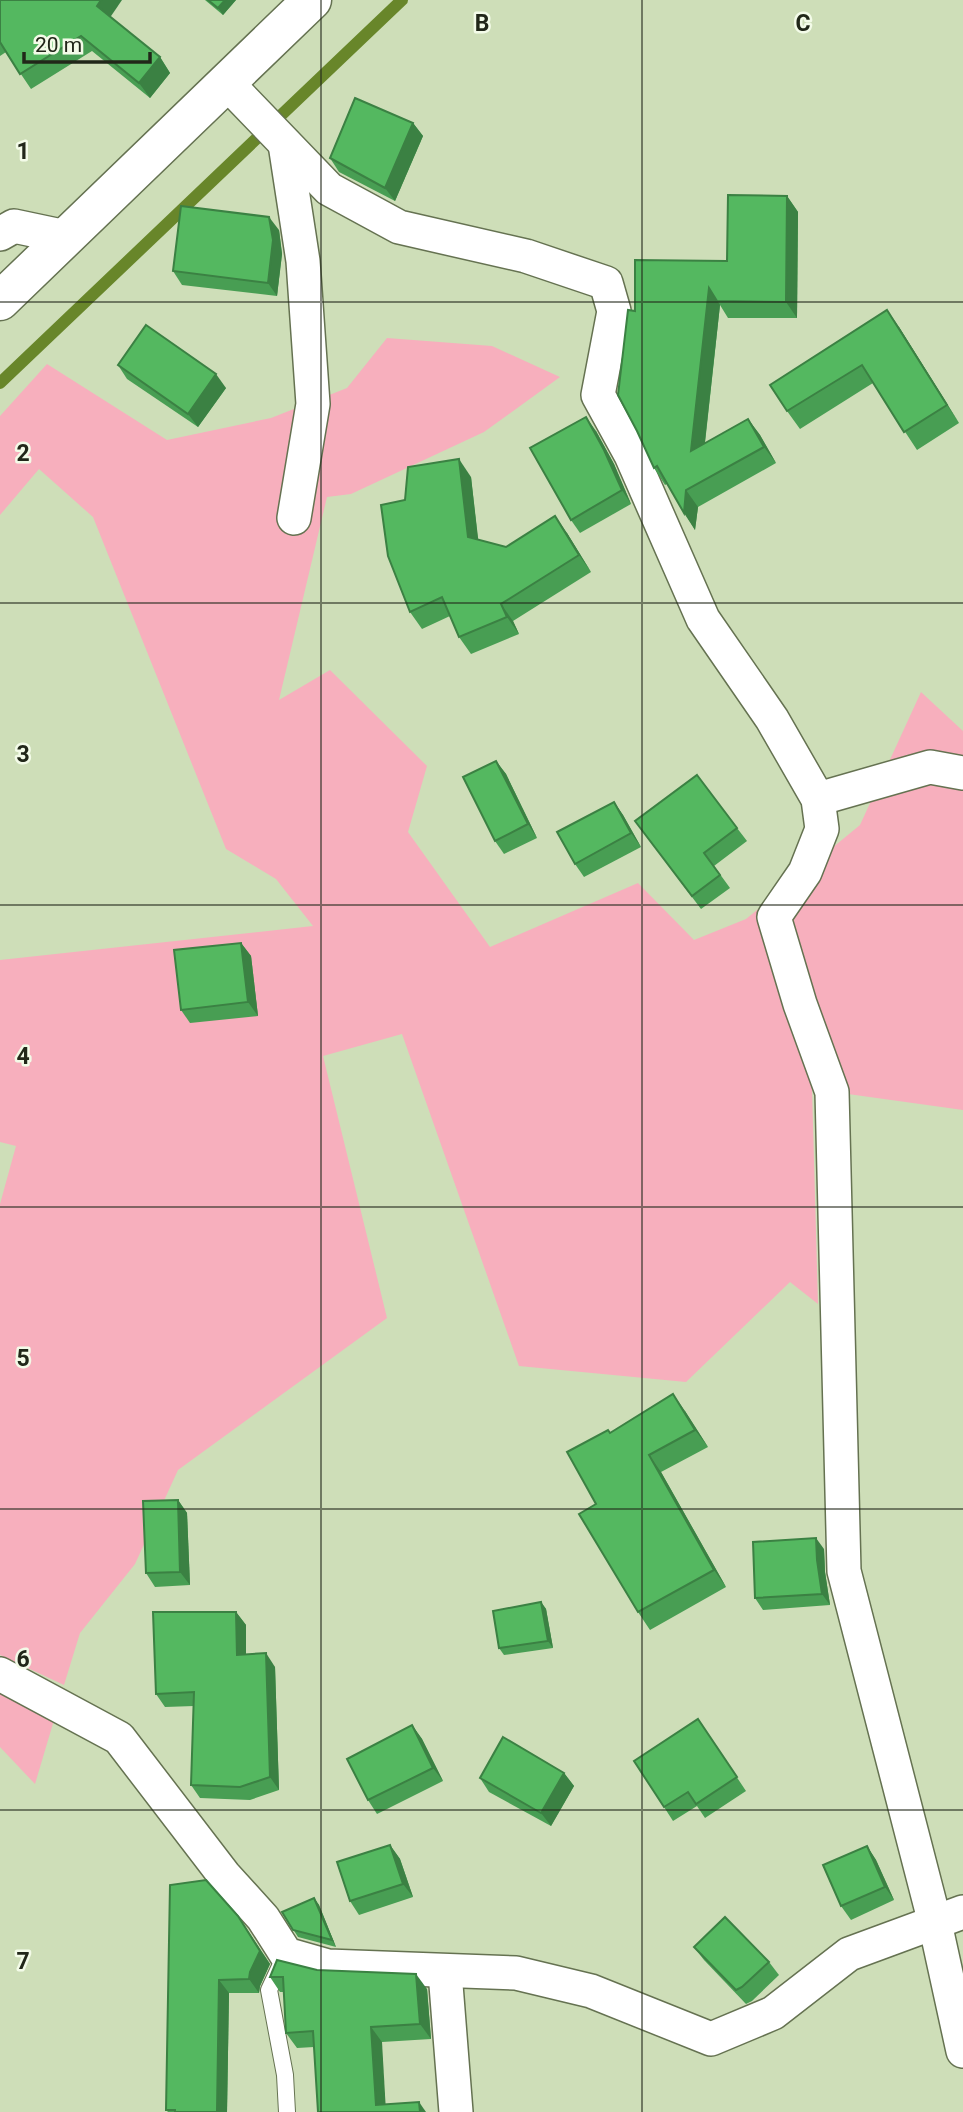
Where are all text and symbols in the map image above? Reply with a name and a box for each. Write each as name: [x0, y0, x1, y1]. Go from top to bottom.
text: B: [475, 10, 489, 37]
text: C: [795, 10, 811, 37]
scale bar: [24, 21, 150, 65]
text: 20 m: [35, 33, 82, 57]
text: 1: [16, 138, 30, 165]
text: 2: [16, 440, 30, 467]
text: 3: [16, 741, 30, 768]
text: 4: [16, 1043, 30, 1070]
text: 5: [16, 1345, 30, 1372]
text: 6: [16, 1646, 30, 1673]
text: 7: [16, 1948, 30, 1975]

